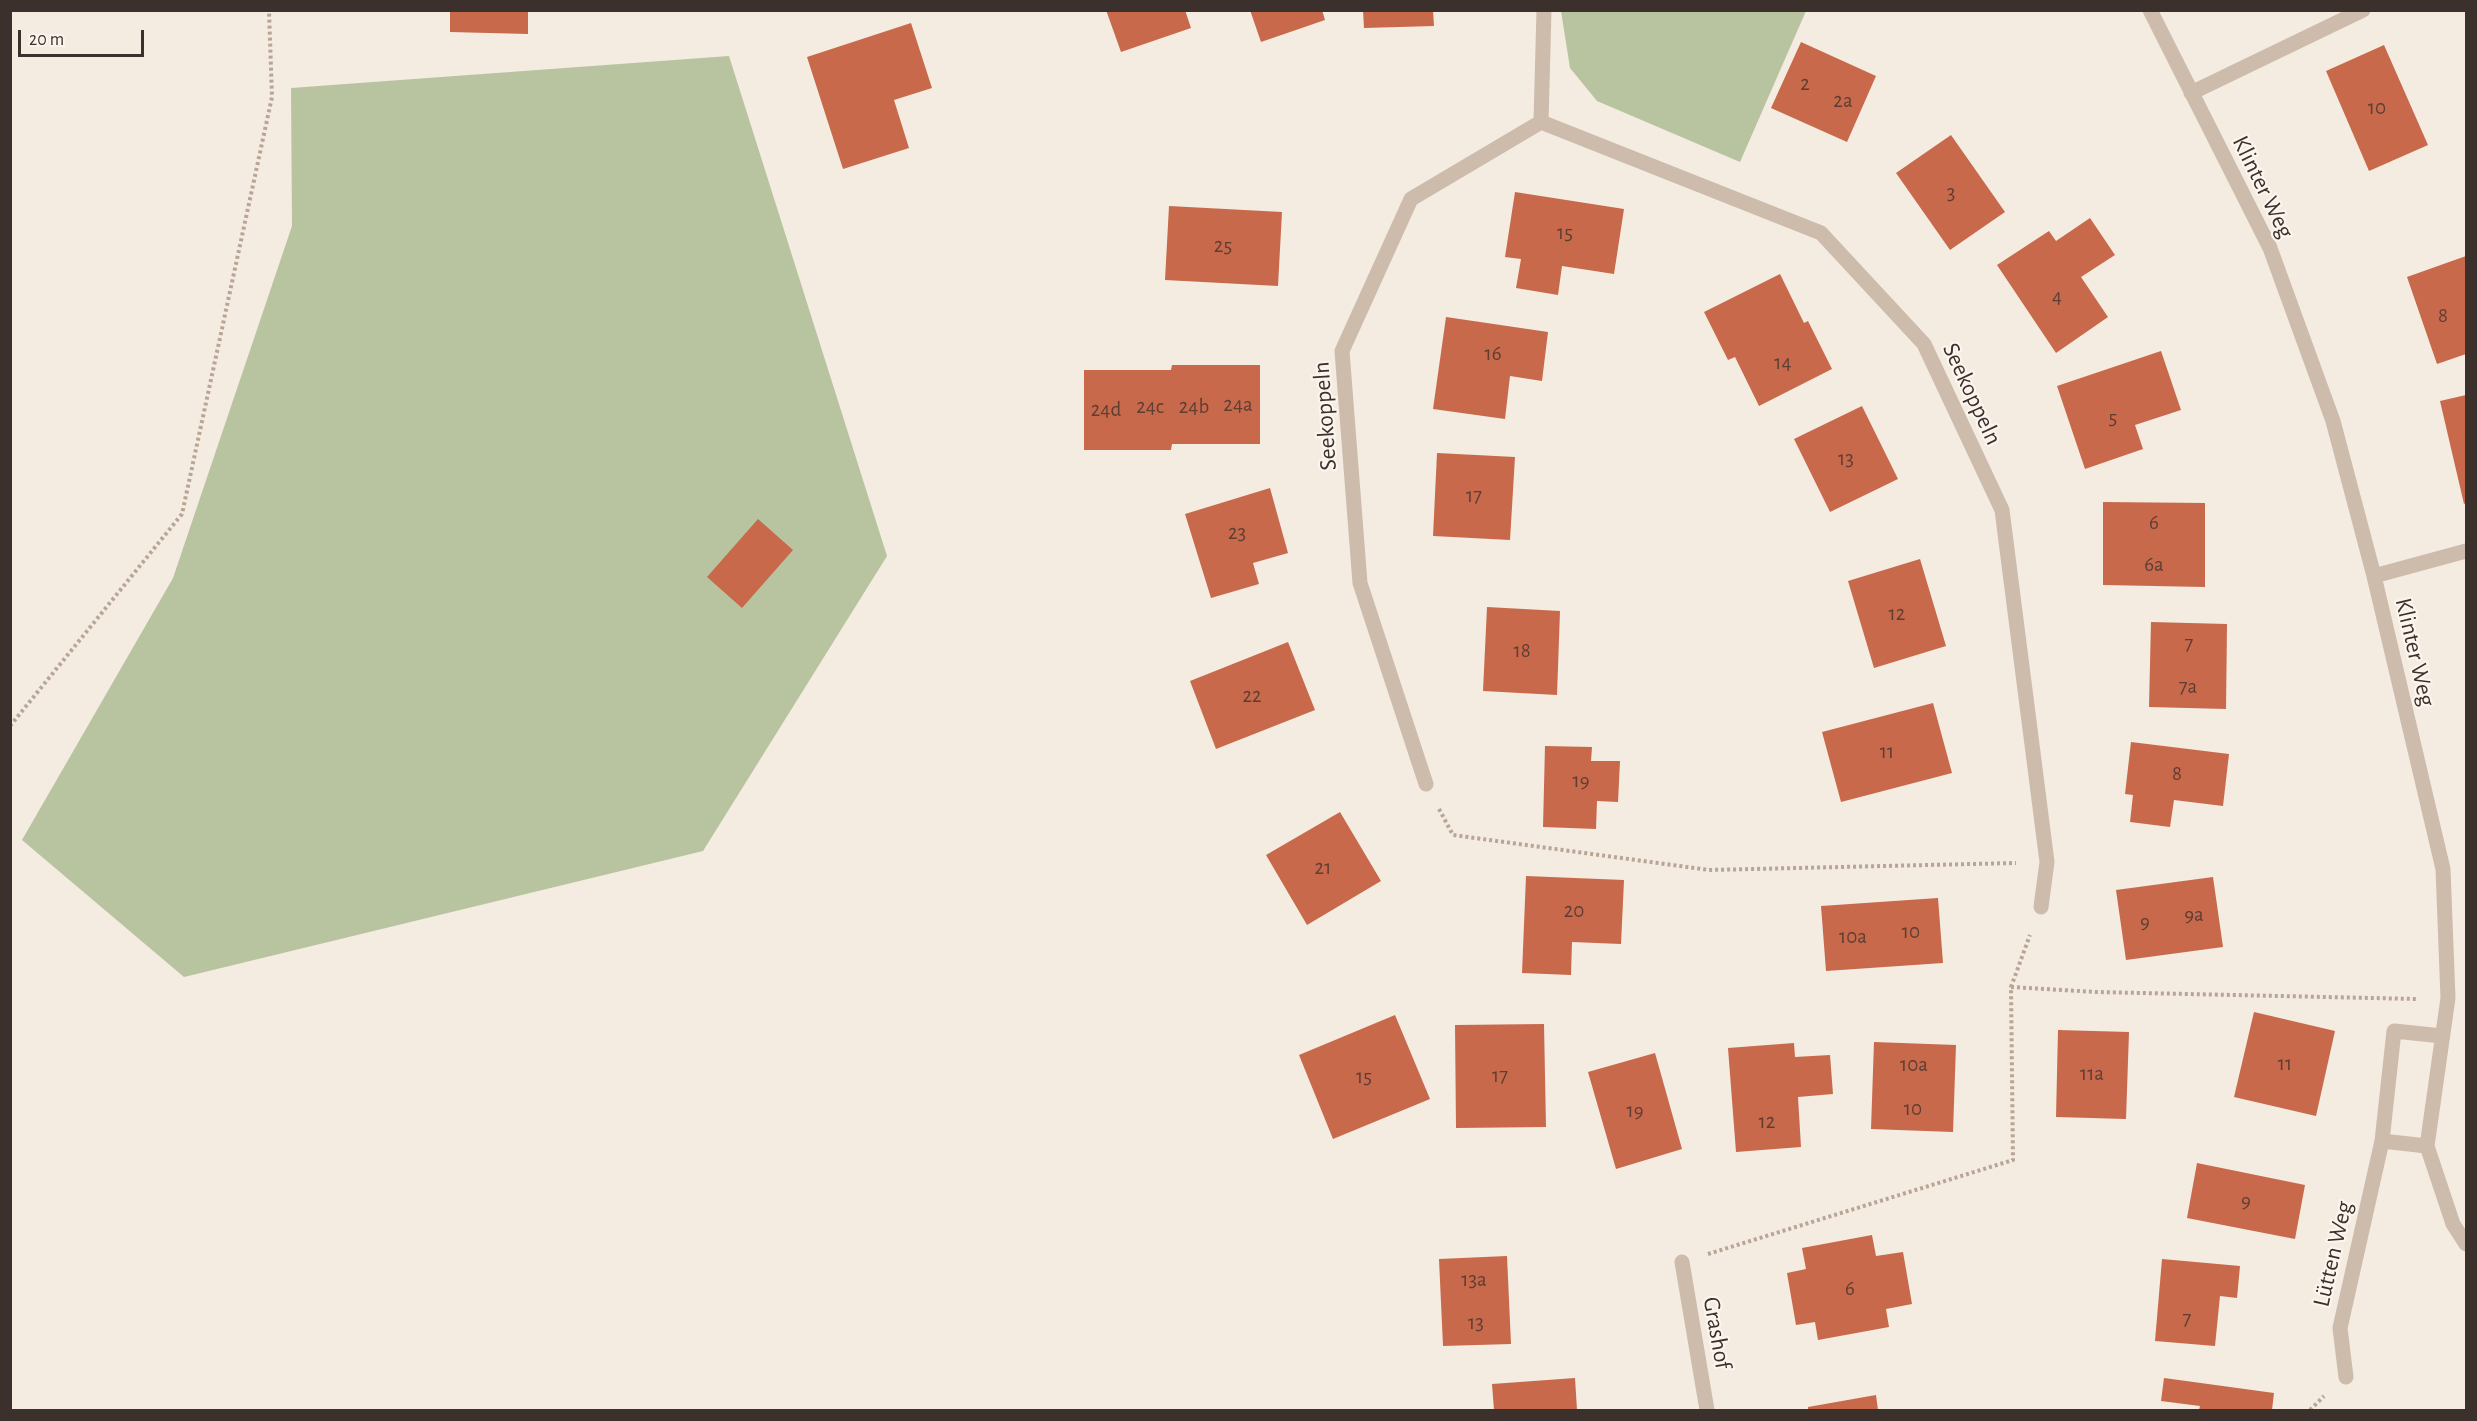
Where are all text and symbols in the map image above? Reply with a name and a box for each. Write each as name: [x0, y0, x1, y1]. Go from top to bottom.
scale bar: [21, 18, 147, 56]
text: 20 m: [29, 31, 64, 49]
house number: 2: [1800, 71, 1810, 97]
house number: 2a: [1833, 88, 1853, 114]
house number: 10: [2368, 95, 2386, 121]
street label: Klinter Weg: [2226, 131, 2300, 243]
house number: 3: [1947, 180, 1955, 206]
house number: 15: [1557, 220, 1573, 246]
house number: 25: [1214, 233, 1232, 259]
house number: 4: [2052, 284, 2062, 310]
house number: 8: [2438, 303, 2448, 329]
street label: Seekoppeln: [1936, 338, 2008, 450]
house number: 16: [1484, 341, 1502, 367]
house number: 14: [1774, 350, 1792, 376]
street label: Seekoppeln: [1307, 361, 1343, 471]
house number: 24a: [1223, 392, 1253, 418]
house number: 24c: [1136, 394, 1164, 420]
house number: 24b: [1179, 394, 1209, 420]
house number: 24d: [1091, 397, 1121, 423]
house number: 5: [2109, 405, 2117, 431]
house number: 13: [1838, 446, 1854, 472]
house number: 17: [1466, 483, 1482, 509]
house number: 6: [2149, 510, 2159, 536]
house number: 23: [1228, 520, 1246, 546]
house number: 6a: [2144, 552, 2164, 578]
street label: Klinter Weg: [2389, 595, 2441, 709]
house number: 12: [1889, 601, 1905, 627]
house number: 7: [2185, 631, 2193, 657]
house number: 18: [1513, 638, 1531, 664]
house number: 7a: [2179, 674, 2197, 700]
house number: 22: [1242, 683, 1262, 709]
house number: 11: [1880, 739, 1894, 765]
house number: 8: [2172, 761, 2182, 787]
house number: 19: [1572, 768, 1590, 794]
house number: 21: [1315, 855, 1331, 881]
house number: 20: [1564, 898, 1584, 924]
house number: 9a: [2184, 902, 2204, 928]
house number: 9: [2140, 909, 2150, 935]
house number: 10: [1902, 919, 1920, 945]
house number: 10a: [1839, 924, 1867, 950]
house number: 11: [2278, 1051, 2292, 1077]
house number: 10a: [1900, 1052, 1928, 1078]
house number: 11a: [2080, 1061, 2104, 1087]
house number: 17: [1492, 1063, 1508, 1089]
house number: 15: [1356, 1064, 1372, 1090]
house number: 10: [1904, 1096, 1922, 1122]
house number: 19: [1626, 1098, 1644, 1124]
house number: 12: [1759, 1109, 1775, 1135]
house number: 9: [2241, 1188, 2251, 1214]
street label: Lütten Weg: [2307, 1198, 2359, 1310]
house number: 13a: [1461, 1267, 1487, 1293]
house number: 6: [1845, 1276, 1855, 1302]
street label: Grashof: [1697, 1295, 1737, 1371]
house number: 7: [2183, 1306, 2191, 1332]
house number: 13: [1468, 1310, 1484, 1336]

